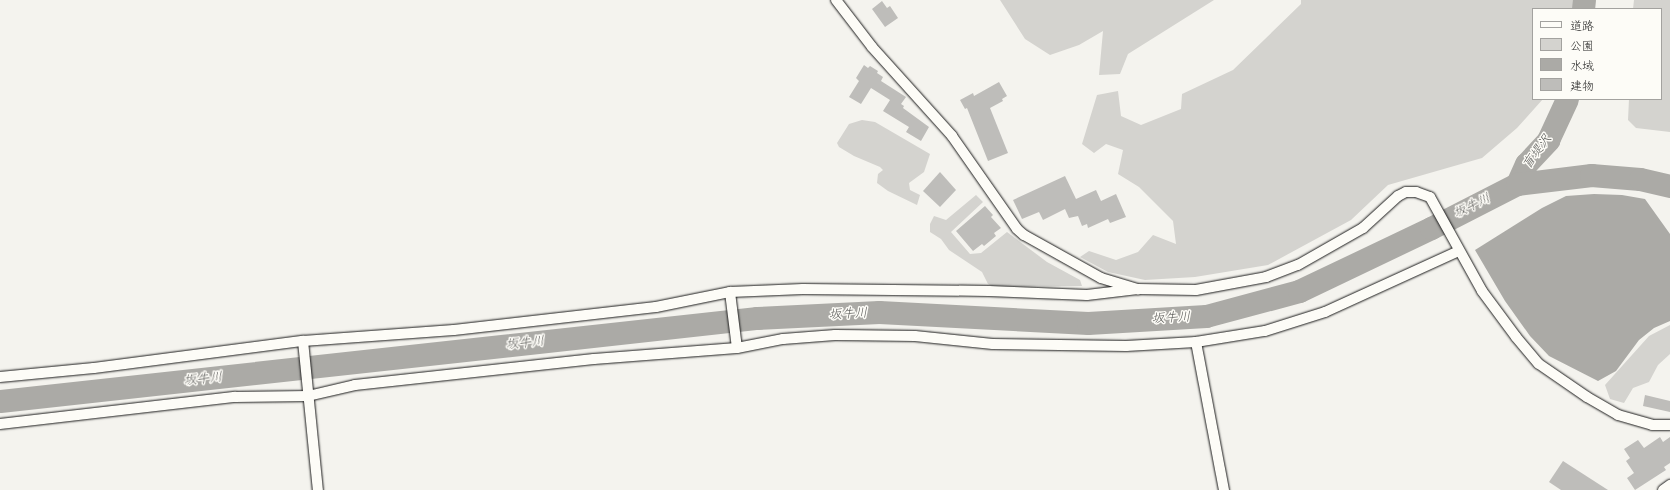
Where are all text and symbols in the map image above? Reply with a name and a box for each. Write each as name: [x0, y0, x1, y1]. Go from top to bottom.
legend: [1532, 8, 1662, 100]
text: 道路: [1570, 18, 1594, 33]
text: 公園: [1570, 38, 1594, 53]
text: 水域: [1570, 58, 1594, 73]
text: 建物: [1570, 78, 1594, 93]
water label: 盲堤沢: [1519, 132, 1555, 172]
water label: 坂牛川: [1451, 190, 1493, 222]
water label: 坂牛川: [828, 305, 868, 323]
water label: 坂牛川: [1151, 309, 1191, 327]
water label: 坂牛川: [505, 333, 545, 353]
water label: 坂牛川: [183, 369, 223, 389]

